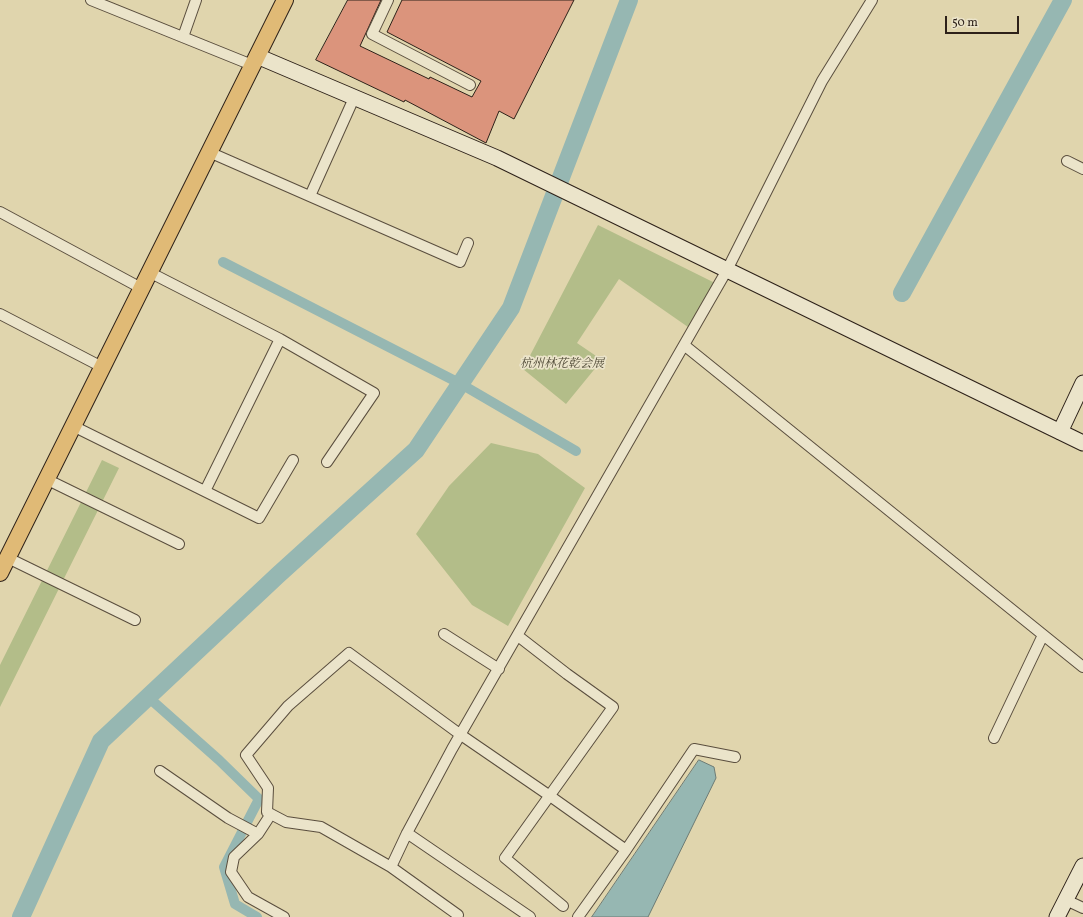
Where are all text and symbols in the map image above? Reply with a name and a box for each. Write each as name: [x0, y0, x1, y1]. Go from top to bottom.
scale bar: [947, 8, 1021, 34]
text: 50 m: [952, 15, 978, 31]
park label: 杭州林花乾会展: [520, 358, 604, 372]

